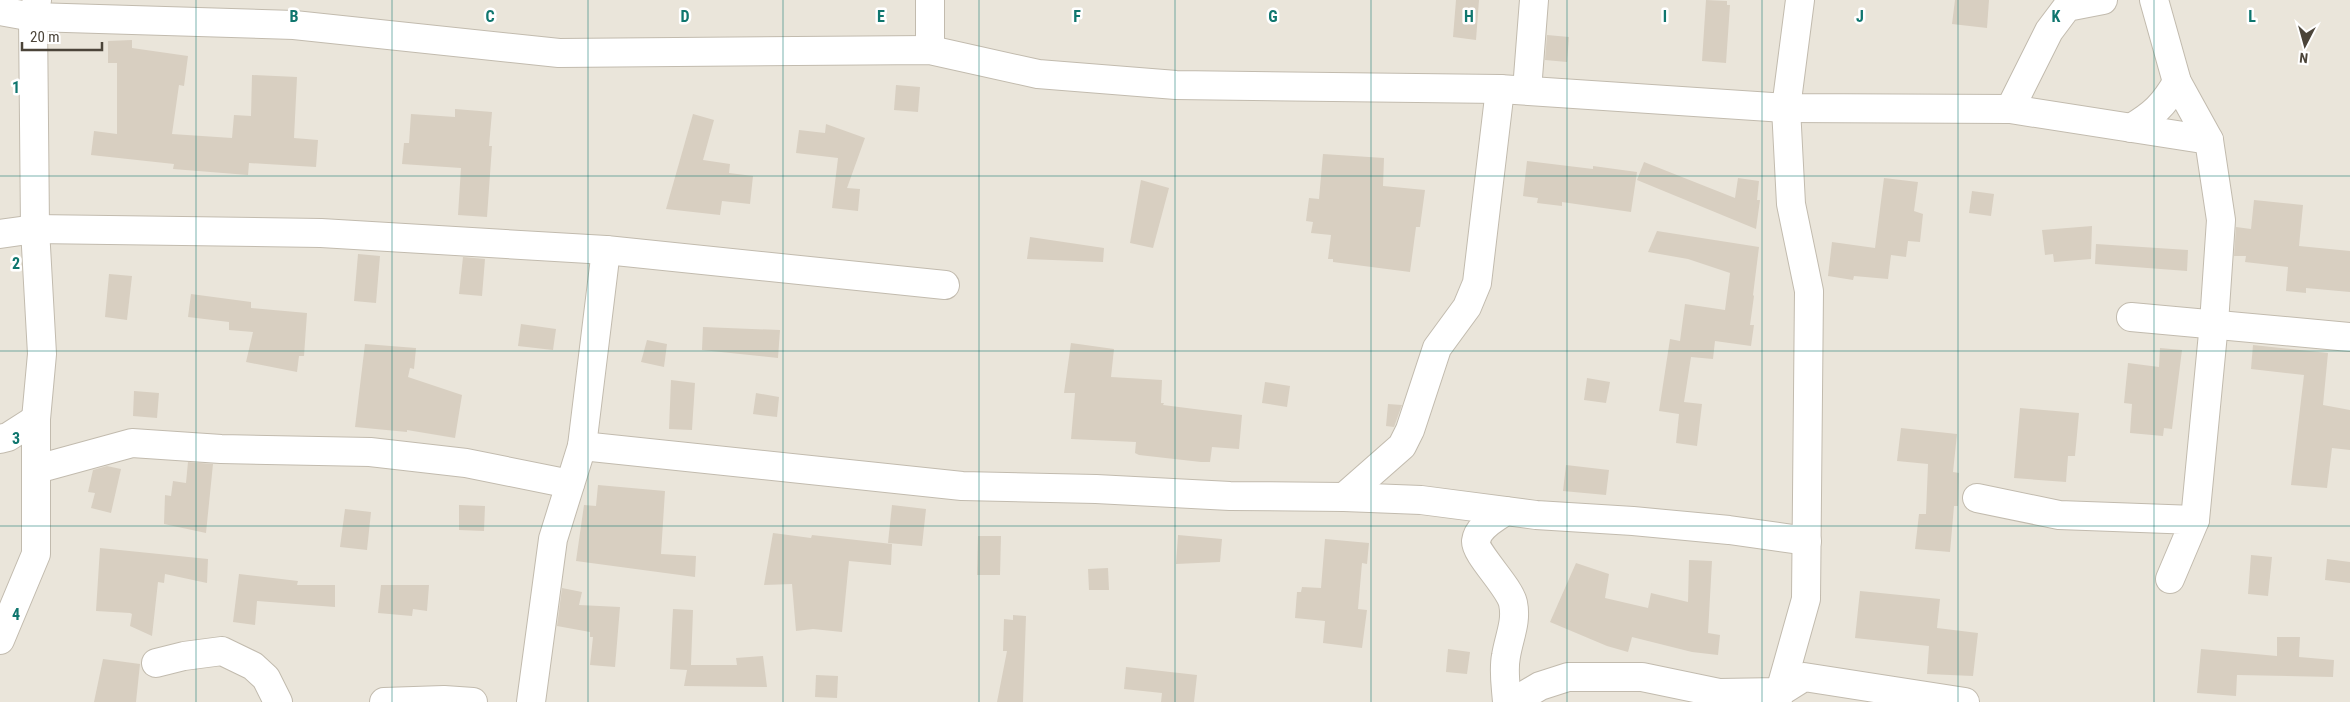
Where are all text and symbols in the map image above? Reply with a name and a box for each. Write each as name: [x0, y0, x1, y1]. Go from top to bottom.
text: B: [290, 7, 299, 26]
text: C: [485, 7, 495, 26]
text: D: [680, 7, 690, 26]
text: E: [877, 7, 885, 26]
text: F: [1073, 7, 1081, 26]
text: G: [1268, 7, 1278, 26]
text: H: [1464, 7, 1474, 26]
text: I: [1663, 7, 1667, 26]
text: J: [1856, 7, 1864, 26]
text: K: [2052, 7, 2061, 26]
text: L: [2248, 7, 2256, 26]
scale bar: [22, 20, 102, 52]
north arrow: [2280, 20, 2330, 70]
text: 20 m: [30, 28, 60, 46]
text: N: [2299, 50, 2309, 66]
text: 1: [12, 78, 20, 97]
text: 2: [12, 254, 20, 273]
text: 3: [12, 429, 20, 448]
text: 4: [12, 605, 20, 624]

